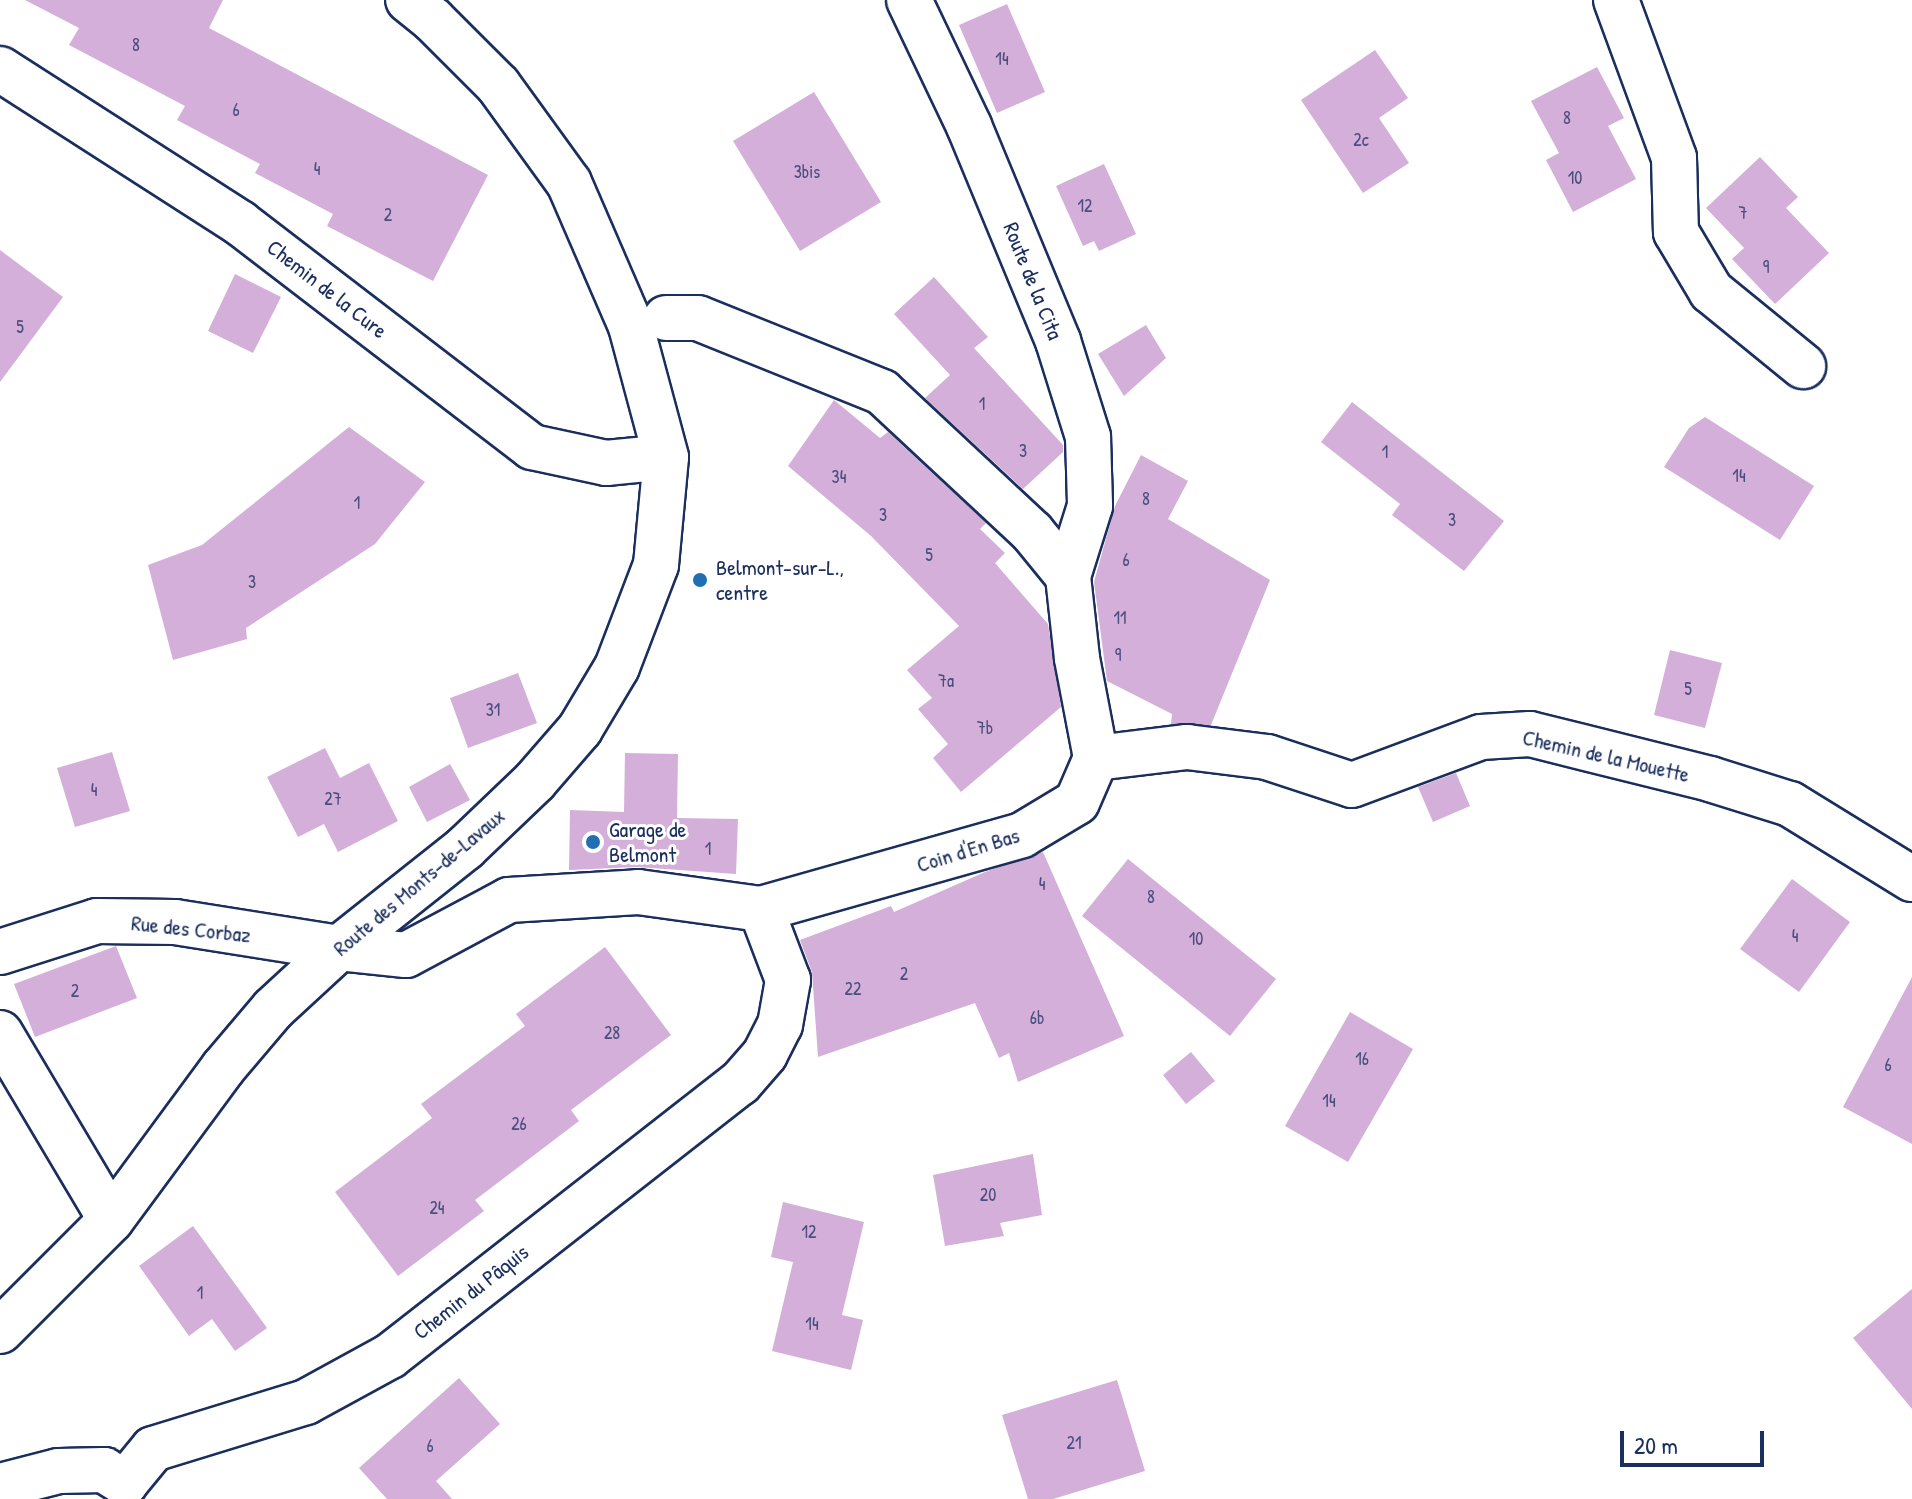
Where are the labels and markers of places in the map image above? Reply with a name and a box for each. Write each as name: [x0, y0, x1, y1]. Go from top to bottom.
place label: Belmont-sur-L., centre: [716, 554, 844, 606]
marker: Belmont-sur-L., centre: [691, 571, 709, 589]
place label: Garage de Belmont: [609, 816, 686, 868]
marker: Garage de Belmont: [584, 833, 602, 851]

